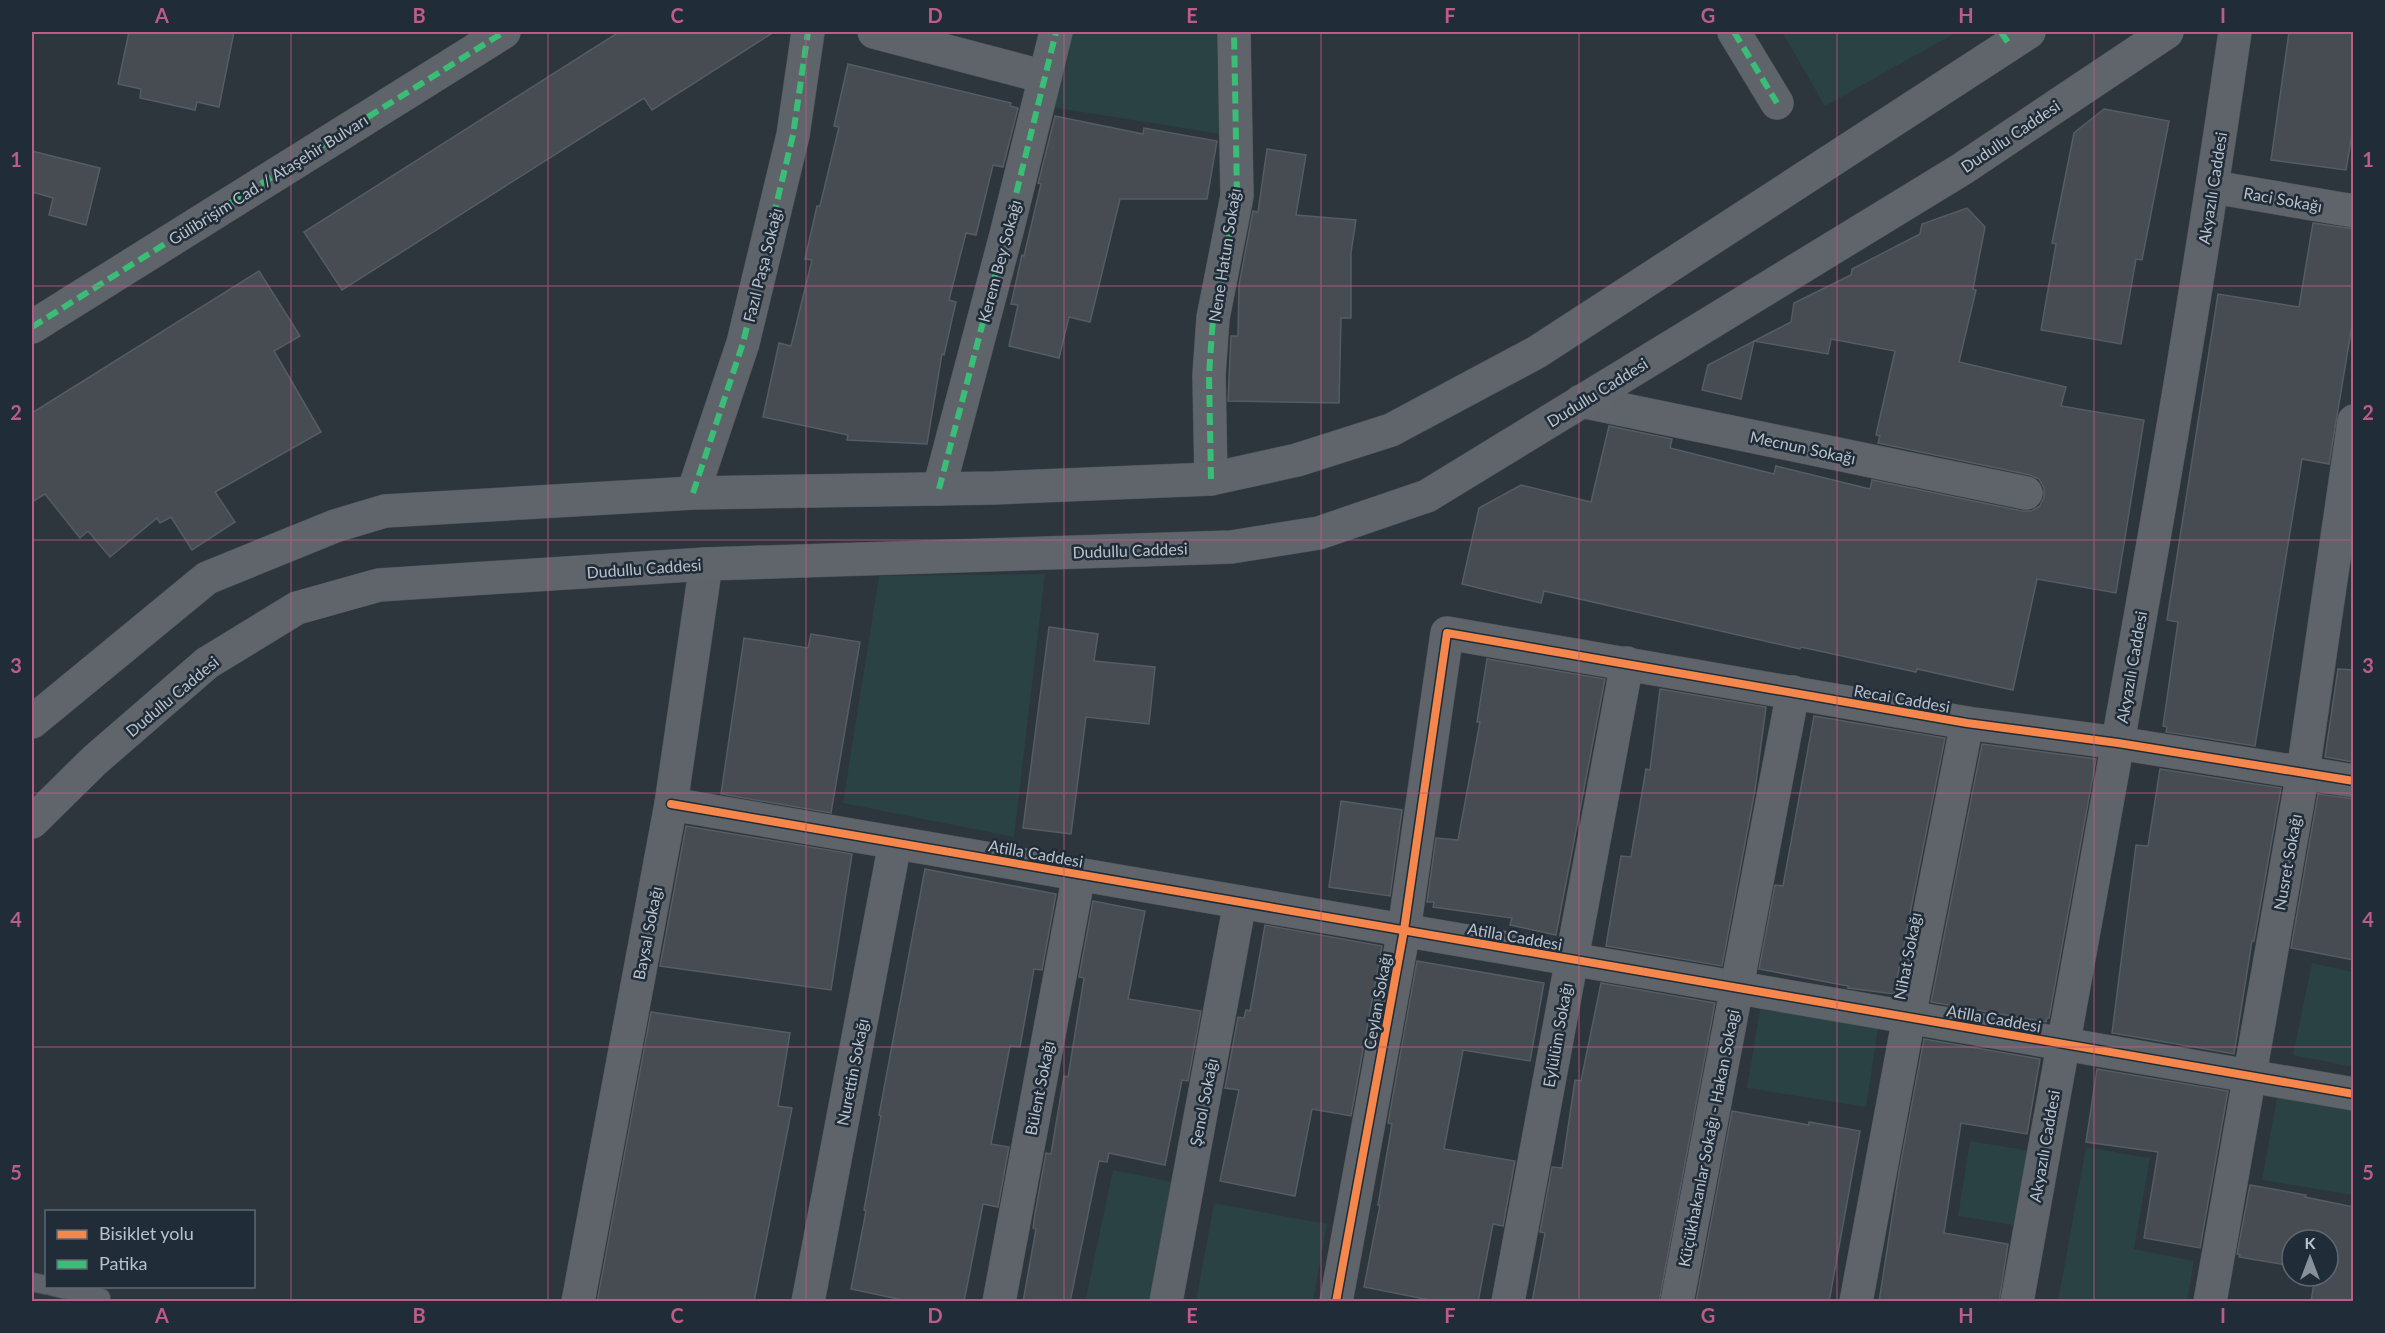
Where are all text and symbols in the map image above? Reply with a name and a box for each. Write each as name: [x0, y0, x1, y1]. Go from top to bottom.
text: A: [154, 3, 169, 27]
text: B: [412, 3, 426, 27]
text: C: [670, 3, 684, 27]
text: D: [927, 3, 943, 27]
text: E: [1186, 3, 1198, 27]
text: F: [1444, 3, 1456, 27]
text: G: [1701, 3, 1715, 27]
text: H: [1958, 3, 1974, 27]
text: I: [2220, 3, 2226, 27]
street label: Dudullu Caddesi: [1957, 96, 2063, 176]
street label: Gülibrişim Cad. / Ataşehir Bulvarı: [165, 110, 371, 248]
street label: Akyazılı Caddesi: [2194, 130, 2230, 246]
text: 1: [10, 147, 22, 171]
text: 1: [2362, 147, 2374, 171]
street label: Raci Sokağı: [2242, 183, 2324, 215]
street label: Nene Hatun Sokağı: [1204, 187, 1244, 323]
street label: Kerem Bey Sokağı: [974, 198, 1024, 324]
street label: Fazıl Paşa Sokağı: [739, 206, 785, 324]
street label: Dudullu Caddesi: [1543, 353, 1651, 431]
text: 2: [10, 400, 22, 424]
text: 2: [2362, 400, 2374, 424]
street label: Mecnun Sokağı: [1748, 427, 1858, 467]
street label: Dudullu Caddesi: [1072, 538, 1188, 562]
street label: Dudullu Caddesi: [586, 555, 702, 581]
street label: Akyazılı Caddesi: [2112, 609, 2150, 725]
street label: Dudullu Caddesi: [122, 652, 222, 740]
text: 3: [10, 653, 22, 677]
text: 3: [2362, 653, 2374, 677]
street label: Recai Caddesi: [1852, 680, 1952, 716]
street label: Nusret Sokağı: [2269, 812, 2305, 912]
street label: Atilla Caddesi: [987, 835, 1085, 871]
street label: Baysal Sokağı: [629, 885, 665, 981]
text: 4: [10, 907, 22, 931]
text: 4: [2362, 907, 2374, 931]
street label: Nihat Sokağı: [1889, 911, 1925, 1001]
street label: Atilla Caddesi: [1466, 918, 1564, 954]
street label: Ceylan Sokağı: [1359, 951, 1395, 1051]
street label: Eylülüm Sokağı: [1538, 981, 1576, 1089]
street label: Atilla Caddesi: [1945, 1000, 2043, 1036]
street label: Küçükhakanlar Sokağı - Hakan Sokagi: [1674, 1008, 1742, 1268]
street label: Nurettin Sokağı: [832, 1017, 872, 1127]
street label: Bülent Sokağı: [1021, 1039, 1057, 1137]
street label: Şenol Sokağı: [1185, 1057, 1221, 1147]
street label: Akyazılı Caddesi: [2025, 1088, 2063, 1204]
text: 5: [10, 1160, 22, 1184]
text: 5: [2362, 1160, 2374, 1184]
legend: [45, 1210, 255, 1288]
text: Bisiklet yolu: [99, 1222, 194, 1244]
north arrow: [2280, 1228, 2340, 1288]
text: K: [2305, 1233, 2317, 1252]
text: Patika: [99, 1252, 148, 1274]
text: A: [154, 1303, 169, 1327]
text: B: [412, 1303, 426, 1327]
text: C: [670, 1303, 684, 1327]
text: D: [927, 1303, 943, 1327]
text: E: [1186, 1303, 1198, 1327]
text: F: [1444, 1303, 1456, 1327]
text: G: [1701, 1303, 1715, 1327]
text: H: [1958, 1303, 1974, 1327]
text: I: [2220, 1303, 2226, 1327]

